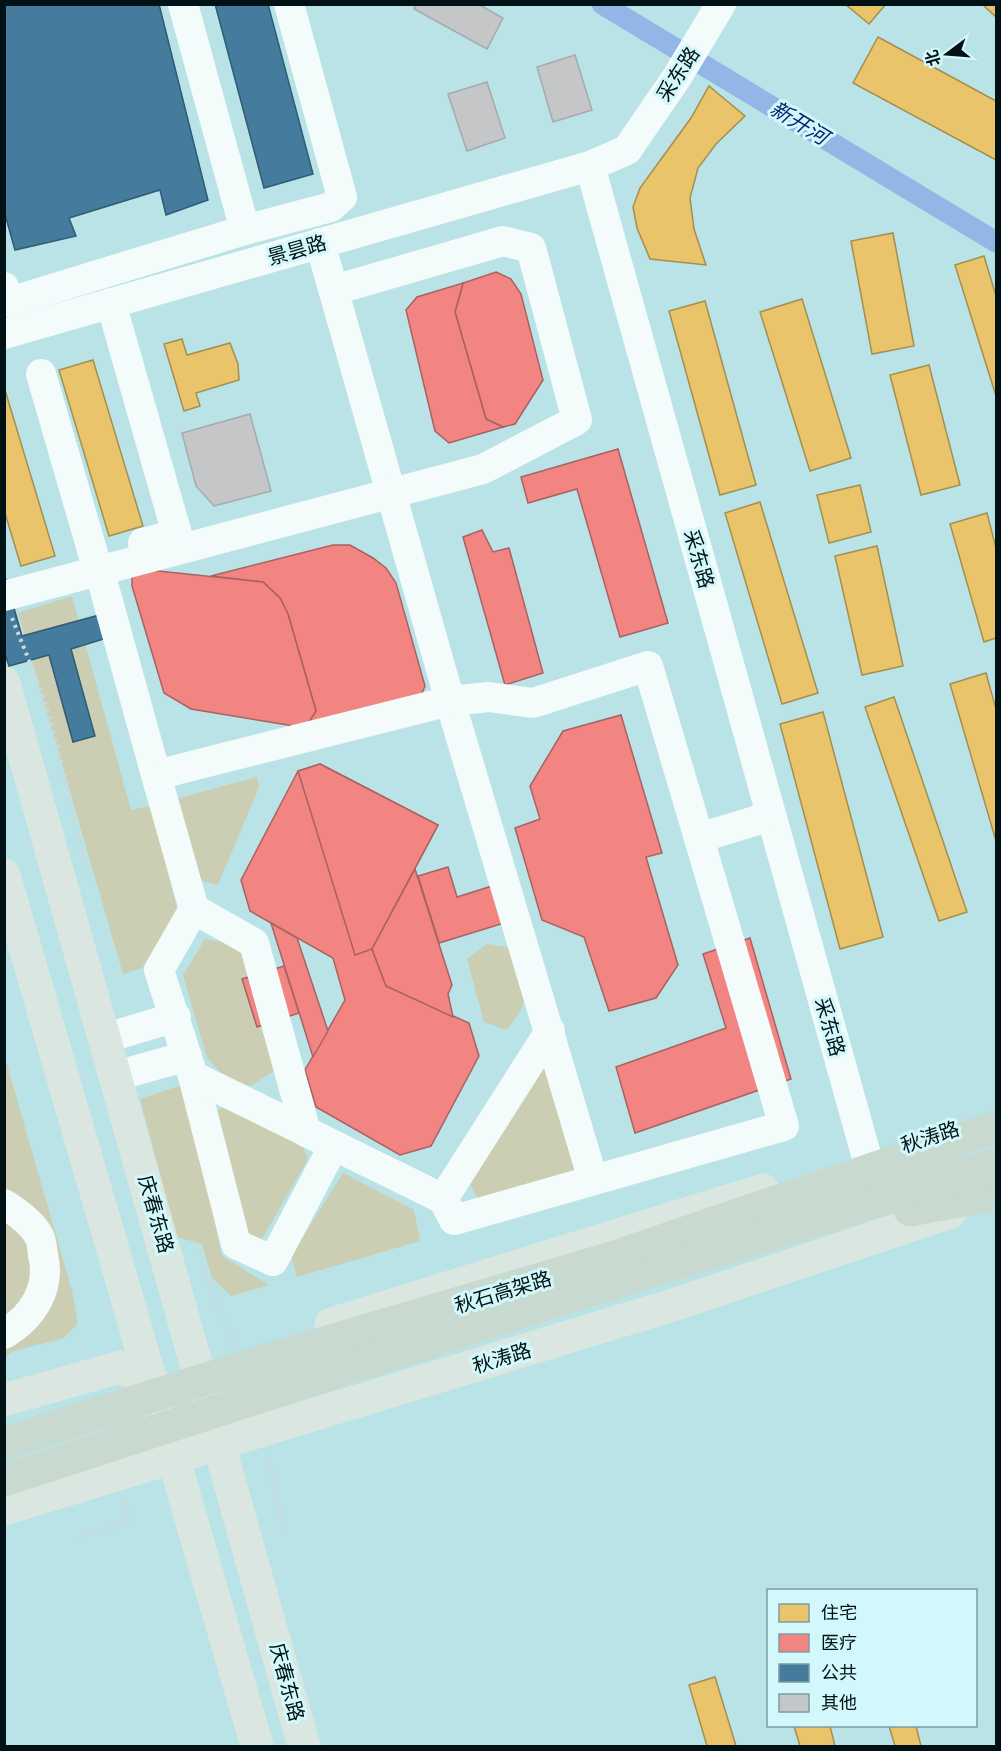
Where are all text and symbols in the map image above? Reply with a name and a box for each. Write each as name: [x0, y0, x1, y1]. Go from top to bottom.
north arrow: [917, 24, 977, 84]
street label: 采东路: [652, 42, 704, 106]
text: 北: [922, 48, 944, 68]
water label: 新开河: [765, 96, 836, 152]
street label: 景昙路: [265, 230, 329, 270]
street label: 采东路: [679, 527, 719, 591]
street label: 采东路: [810, 995, 850, 1059]
street label: 秋涛路: [898, 1116, 962, 1158]
street label: 庆春东路: [133, 1172, 179, 1256]
street label: 秋石高架路: [452, 1266, 554, 1318]
street label: 秋涛路: [470, 1338, 534, 1378]
legend: [767, 1589, 977, 1727]
text: 住宅: [821, 1602, 857, 1624]
text: 医疗: [821, 1632, 857, 1654]
street label: 庆春东路: [265, 1640, 309, 1724]
text: 公共: [821, 1662, 857, 1684]
text: 其他: [821, 1692, 857, 1714]

